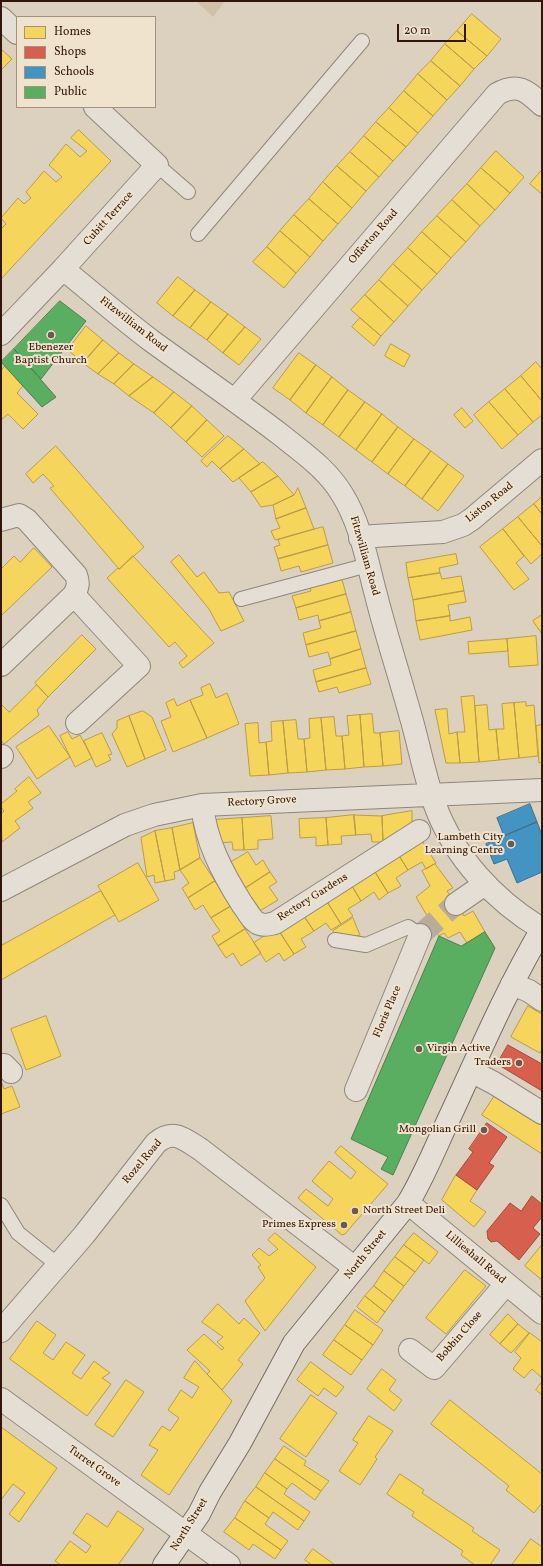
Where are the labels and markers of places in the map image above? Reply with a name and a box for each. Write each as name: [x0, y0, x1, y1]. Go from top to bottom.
marker: Ebenezer Baptist Church: [46, 330, 56, 340]
place label: Ebenezer Baptist Church: [15, 341, 87, 367]
place label: Lambeth City Learning Centre: [425, 831, 503, 857]
marker: Lambeth City Learning Centre: [506, 839, 516, 849]
place label: Virgin Active: [427, 1042, 490, 1056]
marker: Virgin Active: [414, 1044, 424, 1054]
place label: Traders: [474, 1056, 511, 1070]
marker: Traders: [514, 1058, 524, 1068]
place label: Mongolian Grill: [399, 1123, 476, 1137]
marker: Mongolian Grill: [479, 1125, 489, 1135]
place label: North Street Deli: [363, 1204, 445, 1218]
marker: North Street Deli: [350, 1206, 360, 1216]
place label: Primes Express: [262, 1218, 336, 1232]
marker: Primes Express: [339, 1220, 349, 1230]

